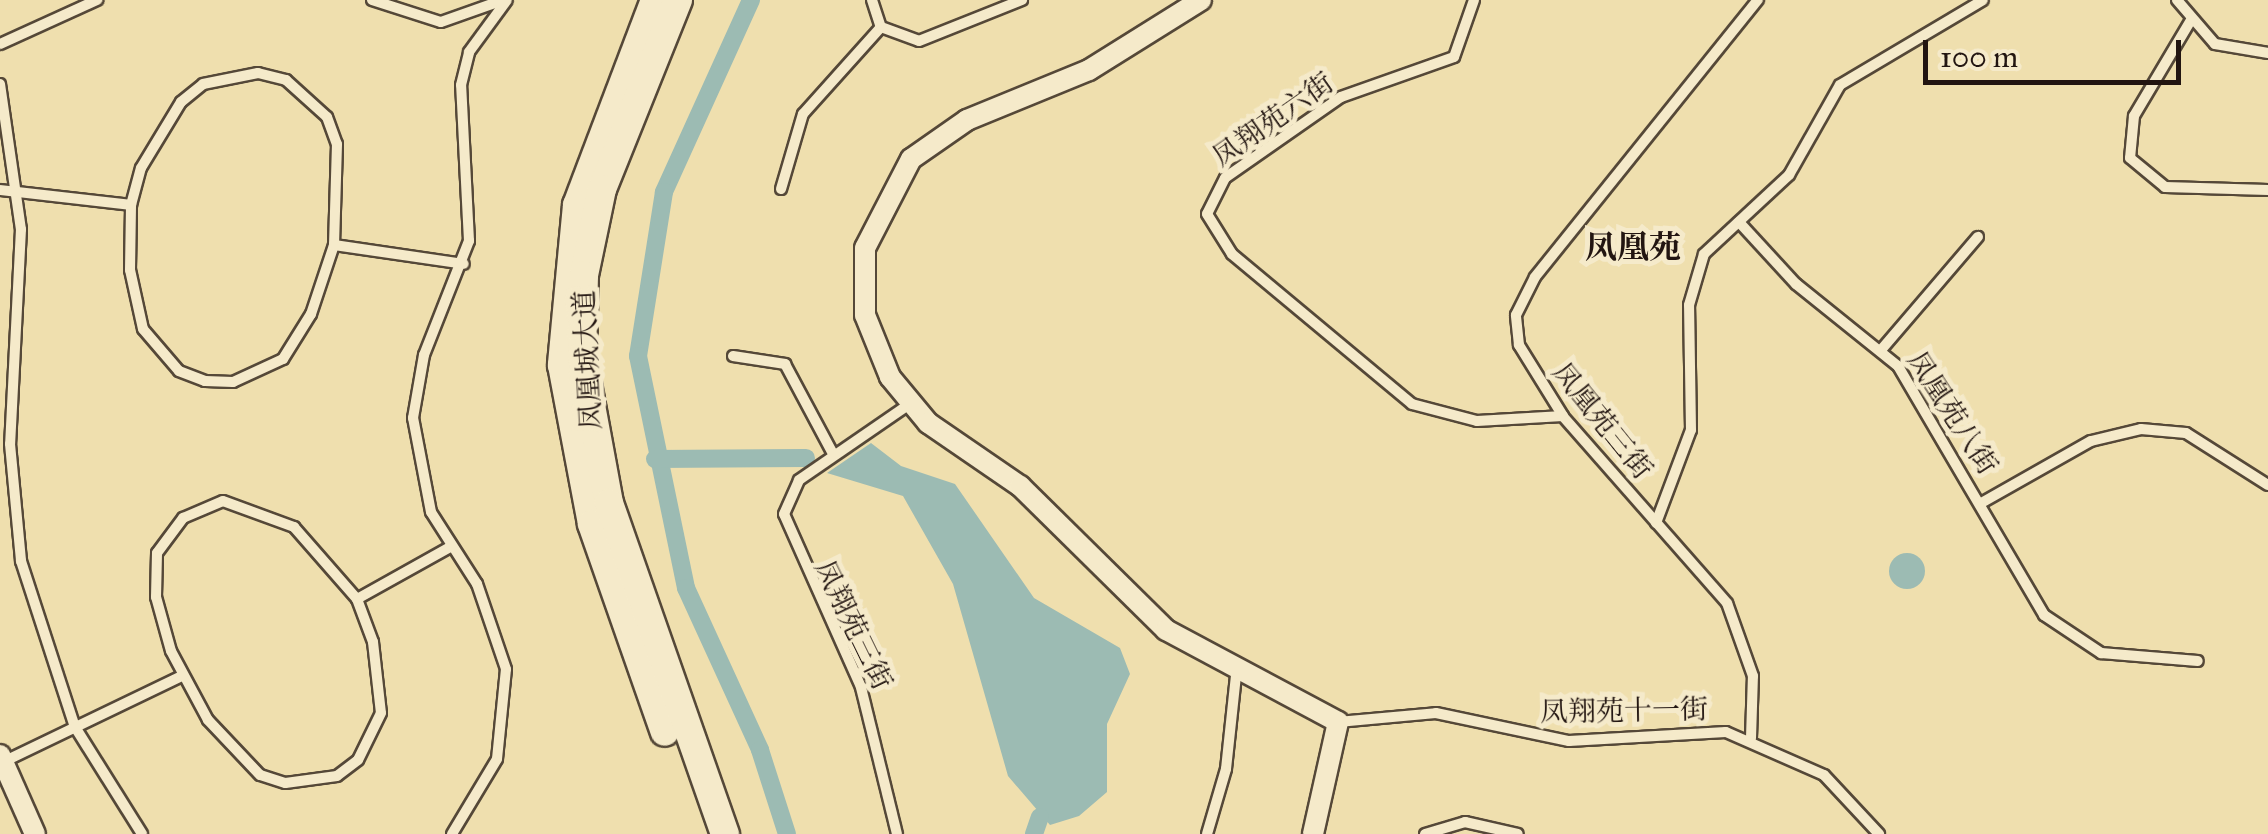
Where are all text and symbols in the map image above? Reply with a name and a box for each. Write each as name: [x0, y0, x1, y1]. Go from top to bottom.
scale bar: [1928, 20, 2186, 82]
text: 100 m: [1940, 39, 2018, 75]
street label: 凤翔苑六街: [1206, 66, 1340, 174]
district label: 凤凰苑: [1585, 229, 1681, 267]
street label: 凤凰城大道: [568, 289, 608, 431]
street label: 凤凰苑八街: [1900, 345, 2004, 481]
street label: 凤凰苑三街: [1545, 356, 1659, 486]
street label: 凤翔苑三街: [807, 555, 899, 695]
street label: 凤翔苑十一街: [1540, 693, 1708, 729]

